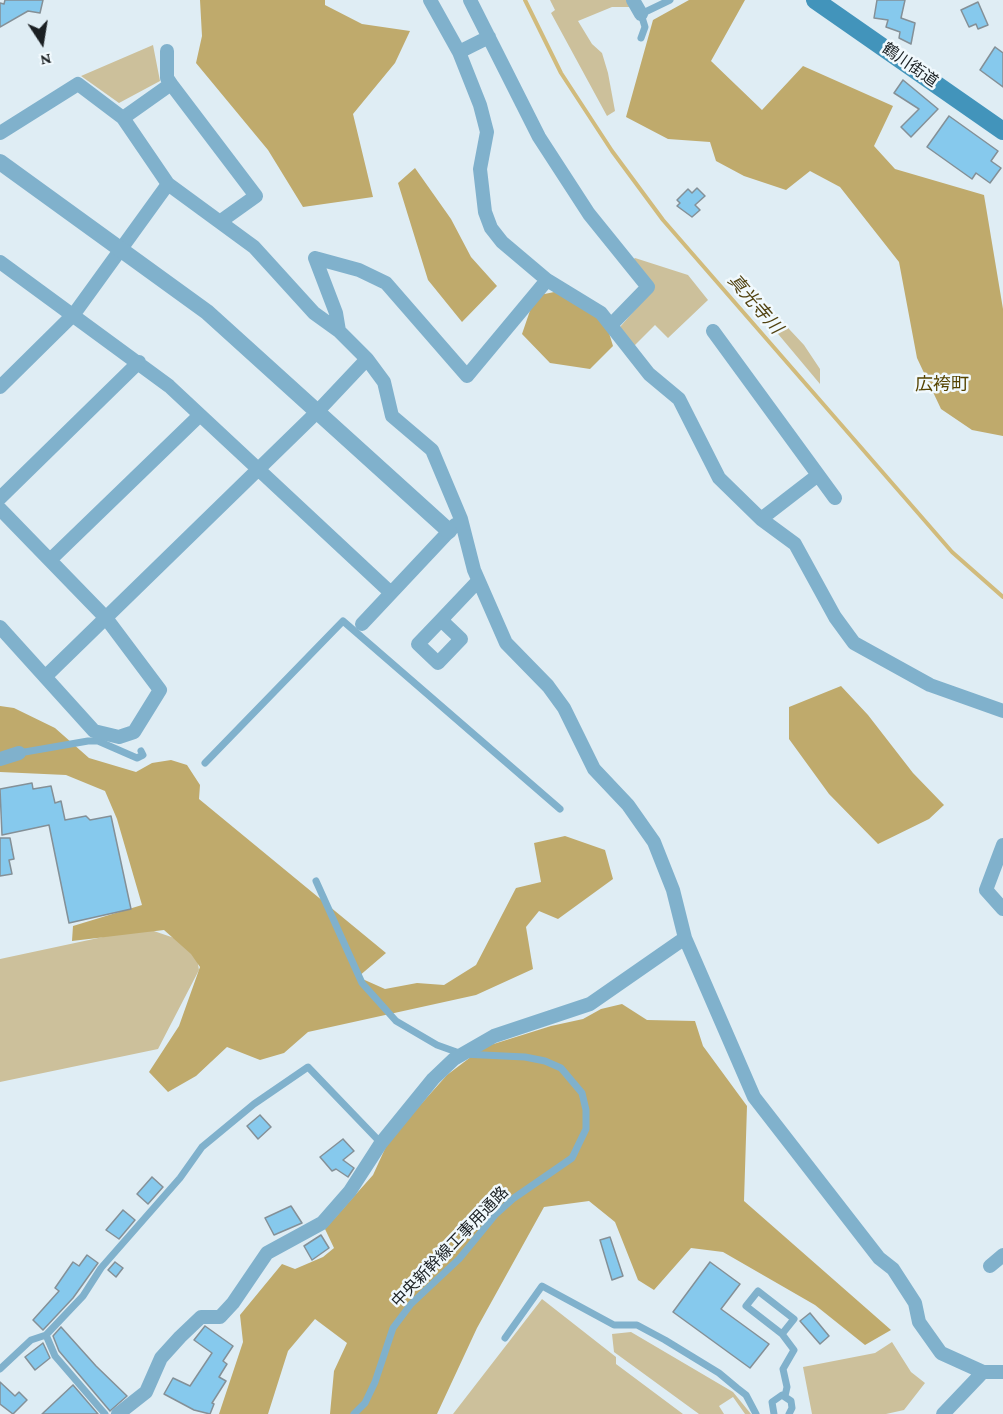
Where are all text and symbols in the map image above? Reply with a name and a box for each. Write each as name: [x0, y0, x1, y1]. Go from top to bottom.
north arrow: [12, 12, 72, 72]
street label: 鶴川街道: [878, 39, 942, 91]
text: N: [39, 51, 53, 70]
water label: 真光寺川: [723, 270, 787, 338]
district label: 広袴町: [915, 373, 969, 395]
street label: 中央新幹線工事用通路: [388, 1183, 512, 1311]

